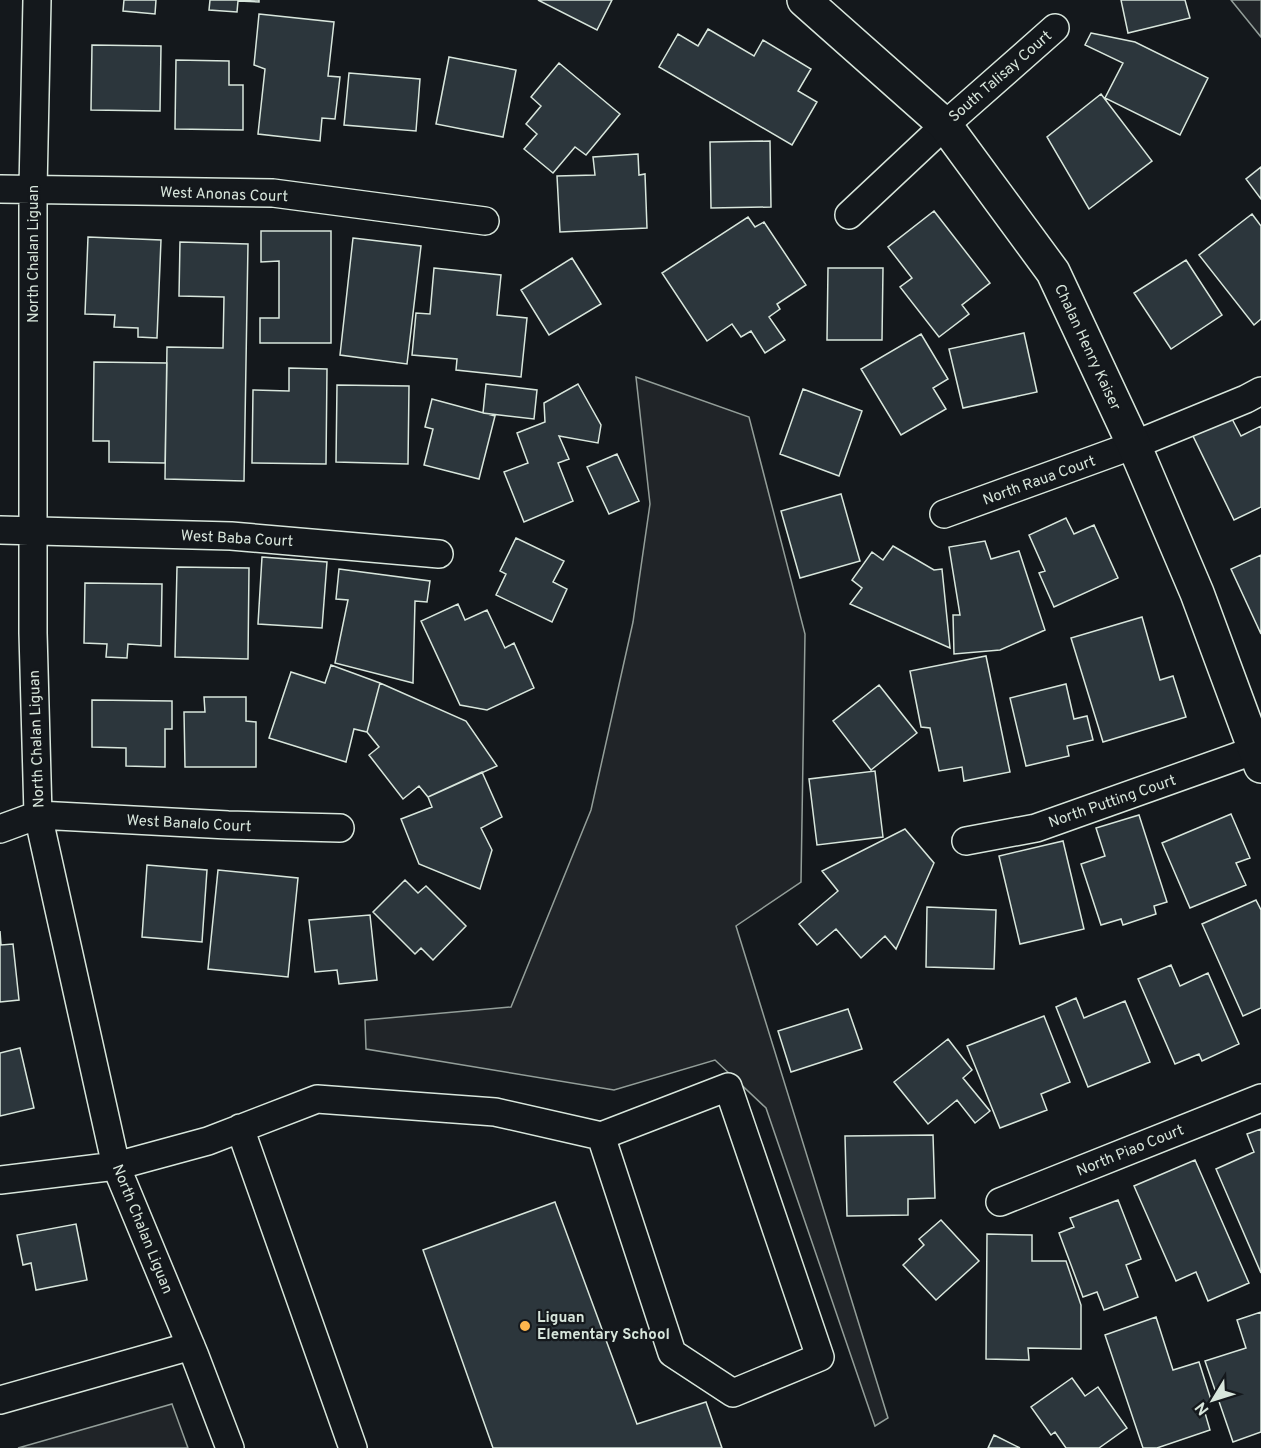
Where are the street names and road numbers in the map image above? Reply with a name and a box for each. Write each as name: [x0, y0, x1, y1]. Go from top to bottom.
street label: South Talisay Court: [946, 27, 1056, 127]
street label: West Anonas Court: [160, 184, 288, 207]
street label: North Chalan Liguan: [25, 185, 44, 323]
street label: Chalan Henry Kaiser: [1049, 281, 1124, 414]
street label: North Raua Court: [981, 452, 1098, 511]
street label: West Baba Court: [180, 527, 294, 552]
street label: North Chalan Liguan: [26, 670, 49, 808]
street label: North Putting Court: [1046, 772, 1179, 833]
street label: West Banalo Court: [126, 812, 252, 837]
street label: North Piao Court: [1074, 1121, 1187, 1182]
street label: North Chalan Liguan: [107, 1162, 176, 1297]

